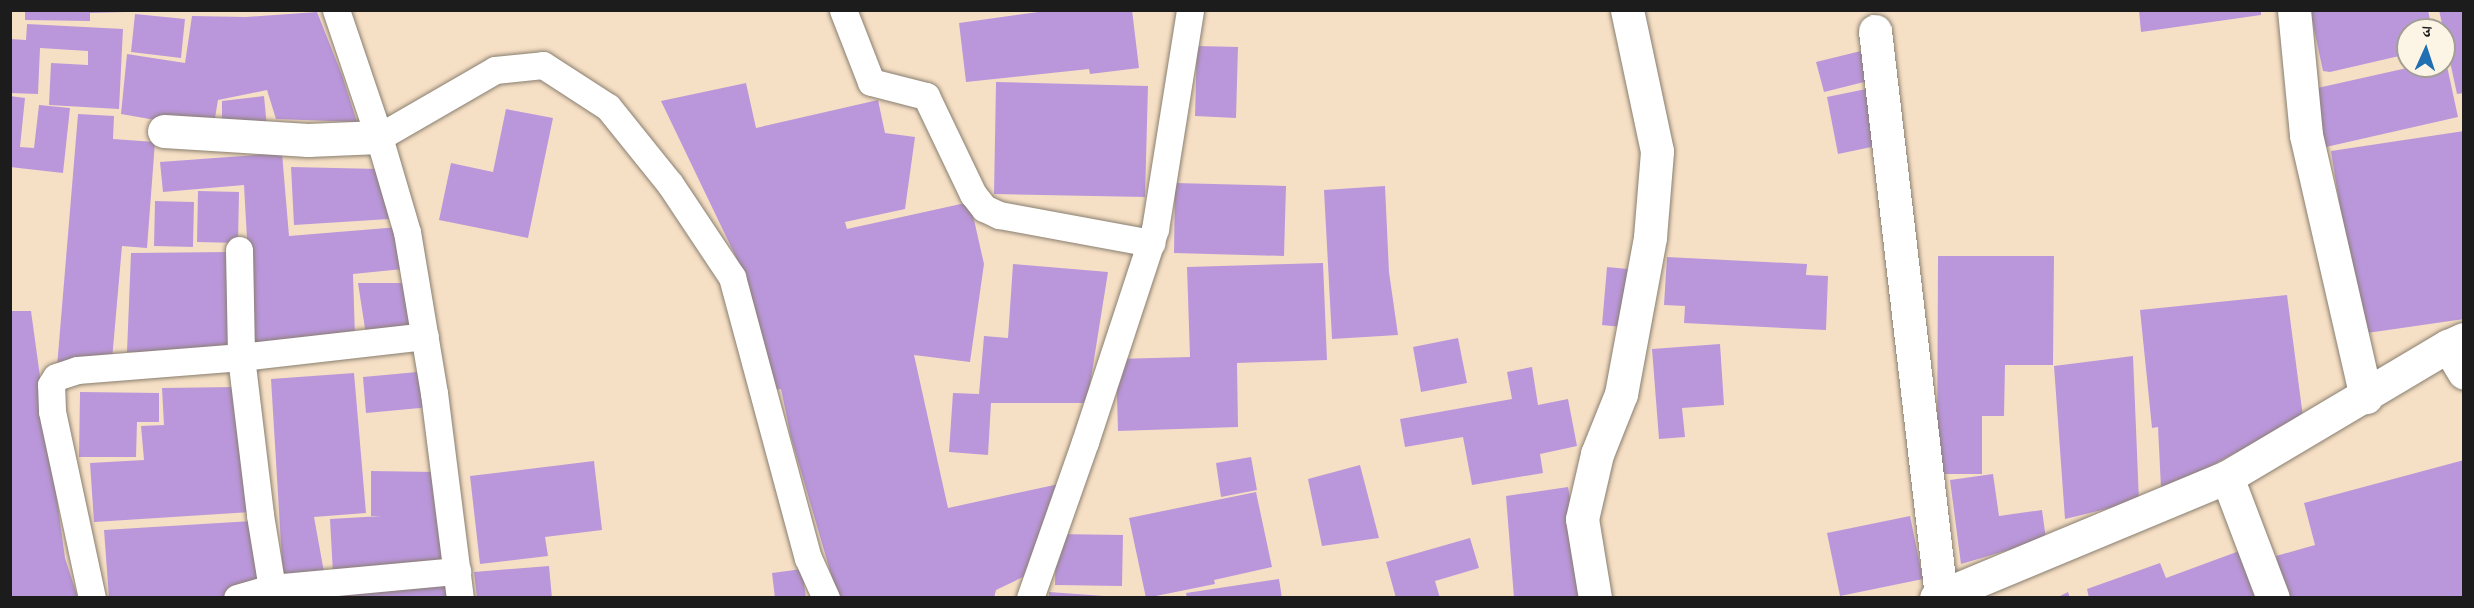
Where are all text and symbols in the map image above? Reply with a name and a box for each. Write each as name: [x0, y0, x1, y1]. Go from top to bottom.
north arrow: [2396, 18, 2456, 78]
text: उ: [2422, 21, 2431, 43]

